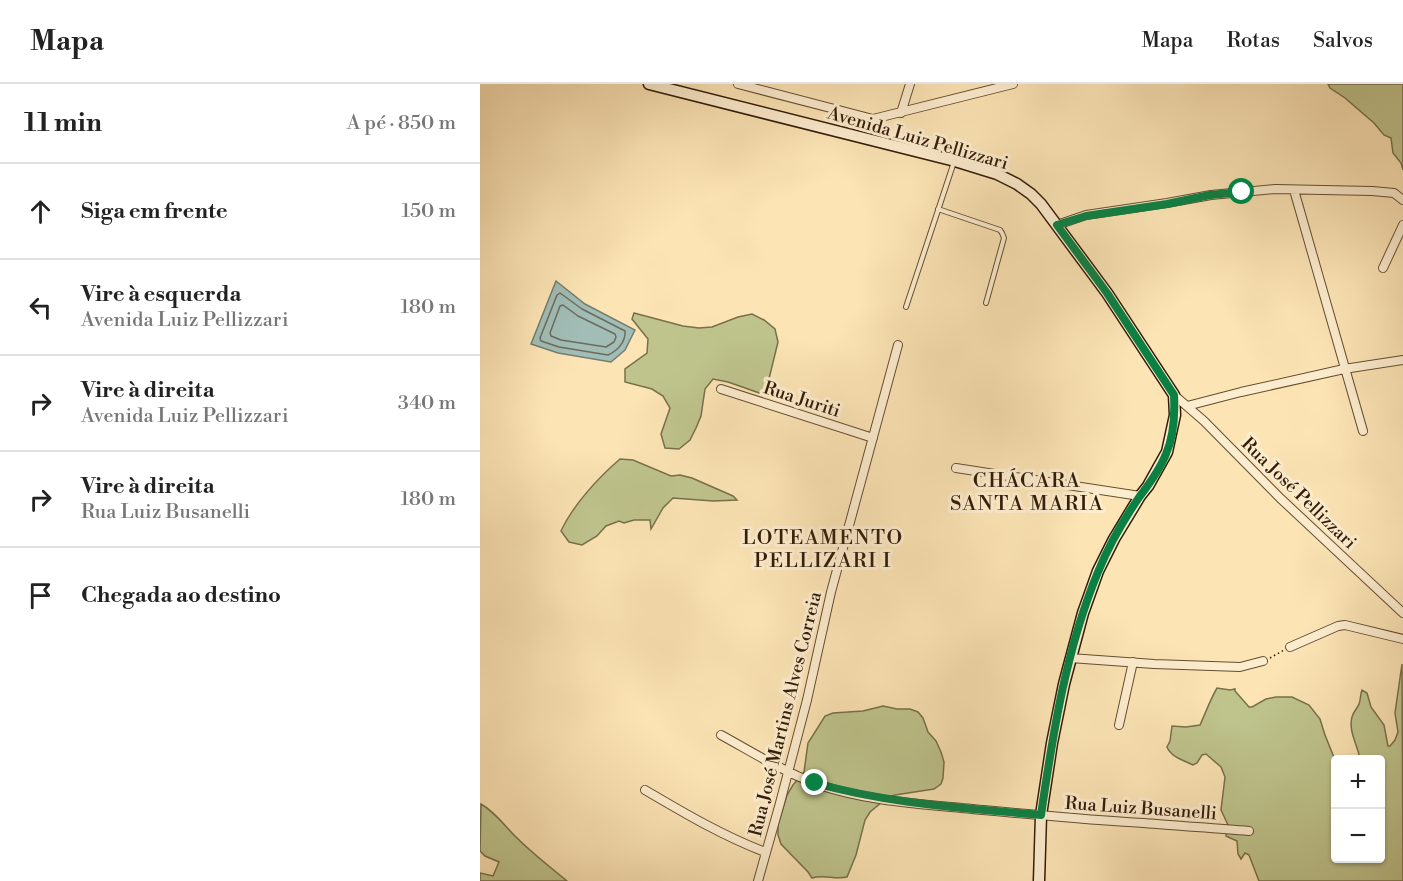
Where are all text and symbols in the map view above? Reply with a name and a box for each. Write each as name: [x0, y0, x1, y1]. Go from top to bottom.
text: Mapa: [30, 24, 104, 59]
text: Mapa: [1141, 28, 1193, 54]
text: Rotas: [1226, 28, 1280, 54]
text: Salvos: [1313, 28, 1373, 54]
street label: Avenida Luiz Pellizzari: [824, 101, 1011, 175]
text: 11 min: [24, 107, 102, 139]
text: A pé · 850 m: [347, 111, 456, 136]
route start: [1228, 178, 1254, 204]
icon: ahead: [24, 195, 57, 228]
text: Siga em frente: [81, 198, 228, 225]
text: 150 m: [401, 199, 456, 224]
text: Vire à esquerda: [81, 281, 241, 308]
icon: left: [24, 291, 57, 324]
text: 180 m: [401, 295, 456, 320]
text: Avenida Luiz Pellizzari: [81, 308, 288, 333]
street label: Rua Juriti: [760, 376, 843, 423]
text: Vire à direita: [81, 377, 215, 404]
icon: right: [24, 387, 57, 420]
text: 340 m: [398, 391, 456, 416]
text: Avenida Luiz Pellizzari: [81, 404, 288, 429]
street label: Rua José Pellizzari: [1236, 433, 1361, 554]
district label: CHÁCARA SANTA MARIA: [950, 468, 1104, 517]
text: Vire à direita: [81, 473, 215, 500]
icon: right: [24, 483, 57, 516]
text: 180 m: [401, 487, 456, 512]
text: Rua Luiz Busanelli: [81, 500, 250, 525]
district label: LOTEAMENTO PELLIZARI I: [742, 526, 904, 574]
icon: arrive: [24, 579, 57, 612]
text: Chegada ao destino: [81, 582, 281, 609]
street label: Rua José Martins Alves Correia: [744, 588, 827, 839]
map controls: [1331, 755, 1385, 863]
button: +: [1331, 755, 1385, 809]
route end: [801, 769, 827, 795]
street label: Rua Luiz Busanelli: [1064, 792, 1218, 825]
button: −: [1331, 809, 1385, 863]

